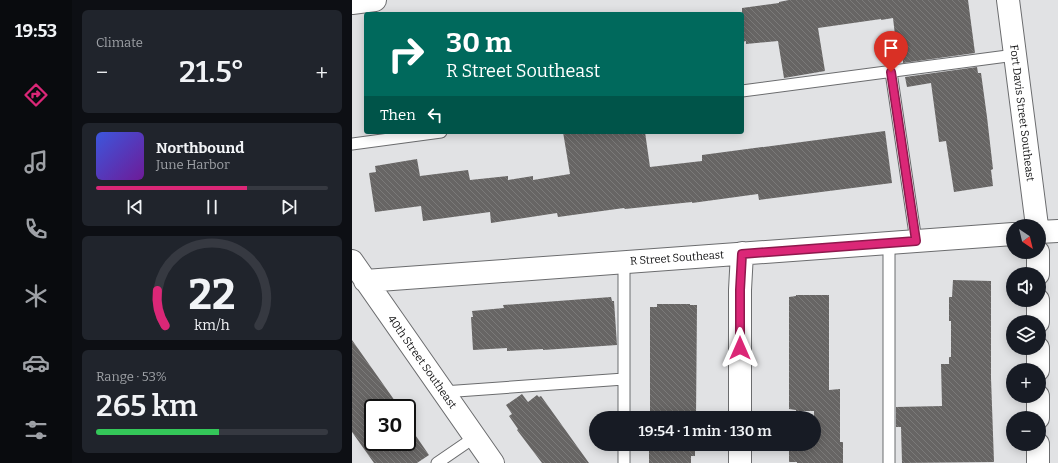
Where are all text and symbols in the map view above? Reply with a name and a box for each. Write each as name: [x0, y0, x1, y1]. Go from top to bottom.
text: 19:53: [15, 20, 57, 42]
text: 30 m: [446, 26, 512, 59]
icon: right: [380, 28, 432, 80]
pin: [874, 31, 908, 72]
text: Climate: [96, 35, 143, 50]
icon: arrive: [880, 37, 902, 59]
street label: Fort Davis Street Southeast: [1007, 44, 1037, 182]
text: 21.5°: [179, 54, 245, 90]
text: −: [96, 59, 108, 86]
text: +: [315, 59, 328, 86]
text: R Street Southeast: [446, 60, 600, 82]
icon: directions: [22, 81, 50, 109]
icon: left: [424, 104, 446, 126]
text: Then: [380, 106, 416, 124]
text: Northbound: [156, 139, 244, 157]
icon: music: [22, 148, 50, 176]
text: June Harbor: [156, 157, 230, 172]
icon: previous: [124, 196, 146, 218]
icon: pause: [201, 196, 223, 218]
icon: next: [278, 196, 300, 218]
icon: phone: [22, 215, 50, 243]
north arrow: [1006, 219, 1046, 259]
map controls: [1006, 219, 1046, 451]
street label: R Street Southeast: [630, 248, 724, 268]
button: sound: [1006, 267, 1046, 307]
text: 22: [189, 270, 235, 320]
icon: climate: [22, 282, 50, 310]
street label: 40th Street Southeast: [385, 313, 459, 411]
button: layers: [1006, 315, 1046, 355]
text: km/h: [194, 317, 230, 334]
position arrow: [719, 327, 761, 369]
icon: car: [22, 349, 50, 377]
button: +: [1006, 363, 1046, 403]
text: Range · 53%: [96, 369, 167, 384]
text: 265 km: [96, 388, 198, 424]
speed limit sign: 30: [364, 399, 416, 451]
button: −: [1006, 411, 1046, 451]
icon: filters: [22, 416, 50, 444]
text: 19:54 · 1 min · 130 m: [638, 422, 772, 440]

